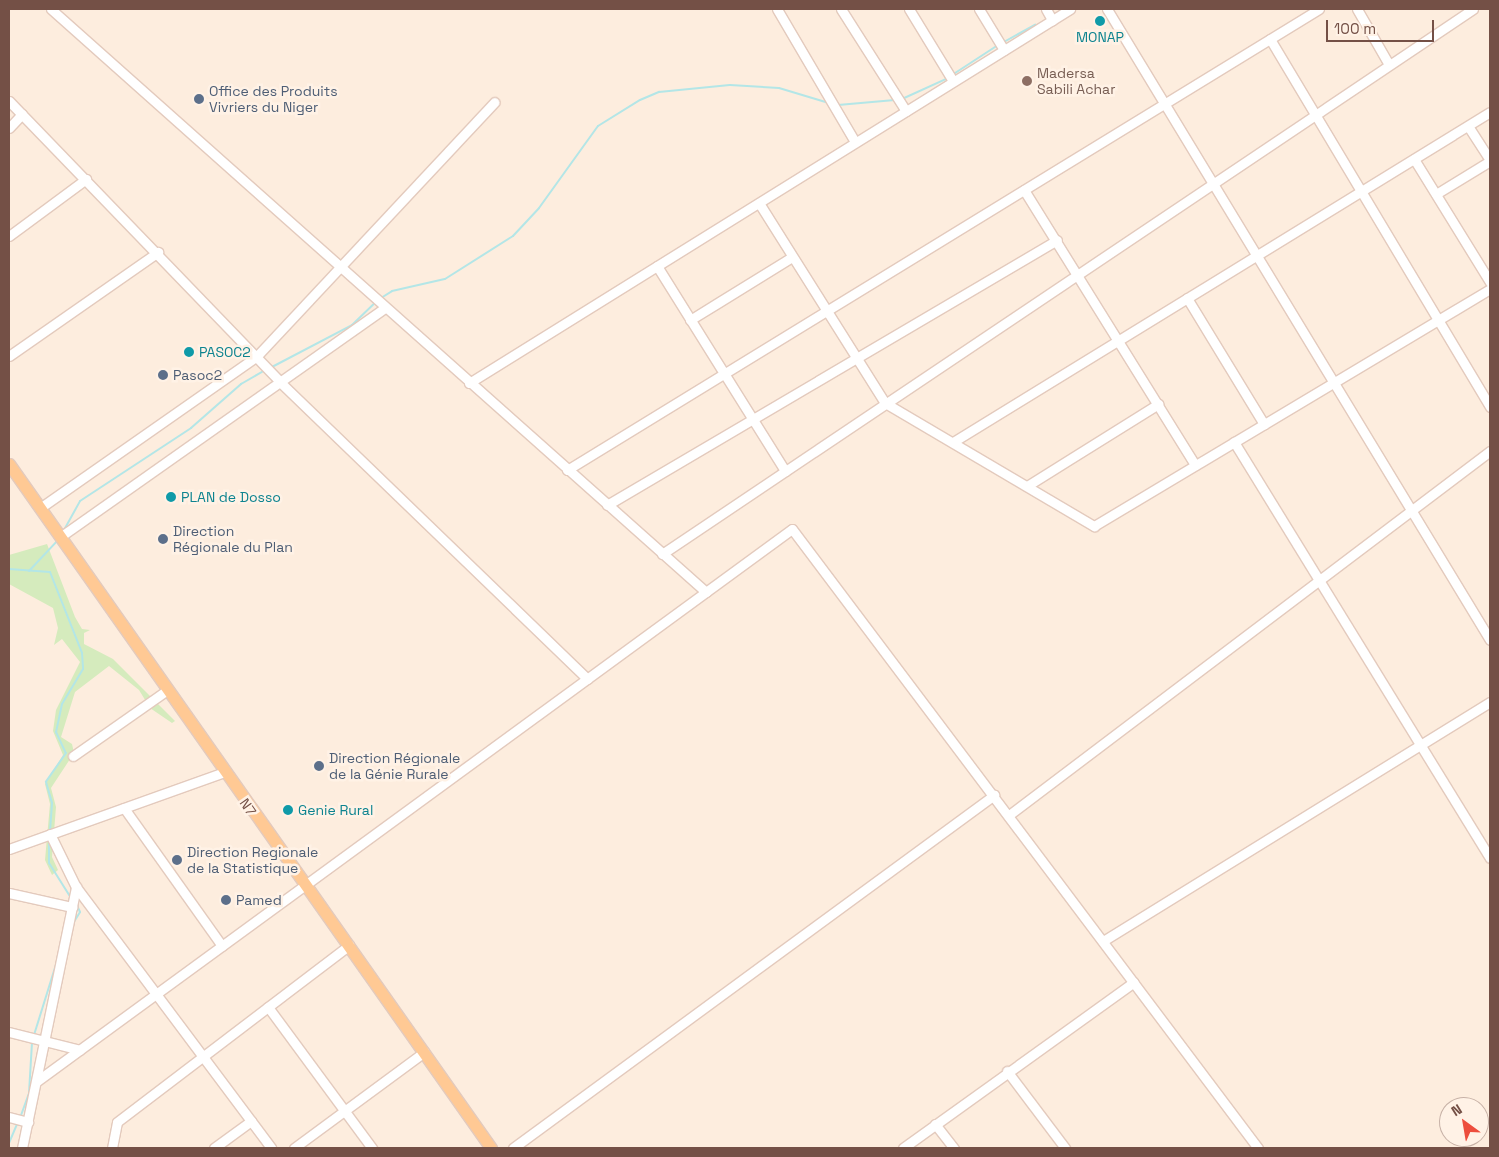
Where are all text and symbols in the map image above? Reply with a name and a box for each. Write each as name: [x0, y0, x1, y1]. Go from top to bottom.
scale bar: [1329, 10, 1436, 42]
marker: MONAP: [1094, 15, 1106, 27]
text: 100 m: [1334, 19, 1376, 38]
place label: MONAP: [1076, 29, 1124, 45]
place label: Madersa Sabili Achar: [1037, 65, 1116, 98]
marker: Madersa Sabili Achar: [1021, 75, 1033, 87]
place label: Office des Produits Vivriers du Niger: [209, 83, 338, 115]
marker: Office des Produits Vivriers du Niger: [193, 93, 205, 105]
place label: PASOC2: [199, 344, 251, 360]
marker: PASOC2: [183, 346, 195, 358]
place label: Pasoc2: [173, 367, 222, 383]
marker: Pasoc2: [157, 369, 169, 381]
place label: PLAN de Dosso: [181, 489, 281, 505]
marker: PLAN de Dosso: [165, 491, 177, 503]
place label: Direction Régionale du Plan: [173, 523, 293, 556]
marker: Direction Régionale du Plan: [157, 533, 169, 545]
place label: Direction Régionale de la Génie Rurale: [329, 750, 460, 782]
marker: Direction Régionale de la Génie Rurale: [313, 760, 325, 772]
street label: N7: [236, 795, 260, 819]
place label: Genie Rural: [298, 802, 373, 818]
marker: Genie Rural: [282, 804, 294, 816]
place label: Direction Regionale de la Statistique: [187, 844, 318, 876]
marker: Direction Regionale de la Statistique: [171, 854, 183, 866]
place label: Pamed: [236, 892, 282, 908]
marker: Pamed: [220, 894, 232, 906]
north arrow: [1439, 1097, 1489, 1147]
text: N: [1448, 1100, 1465, 1120]

